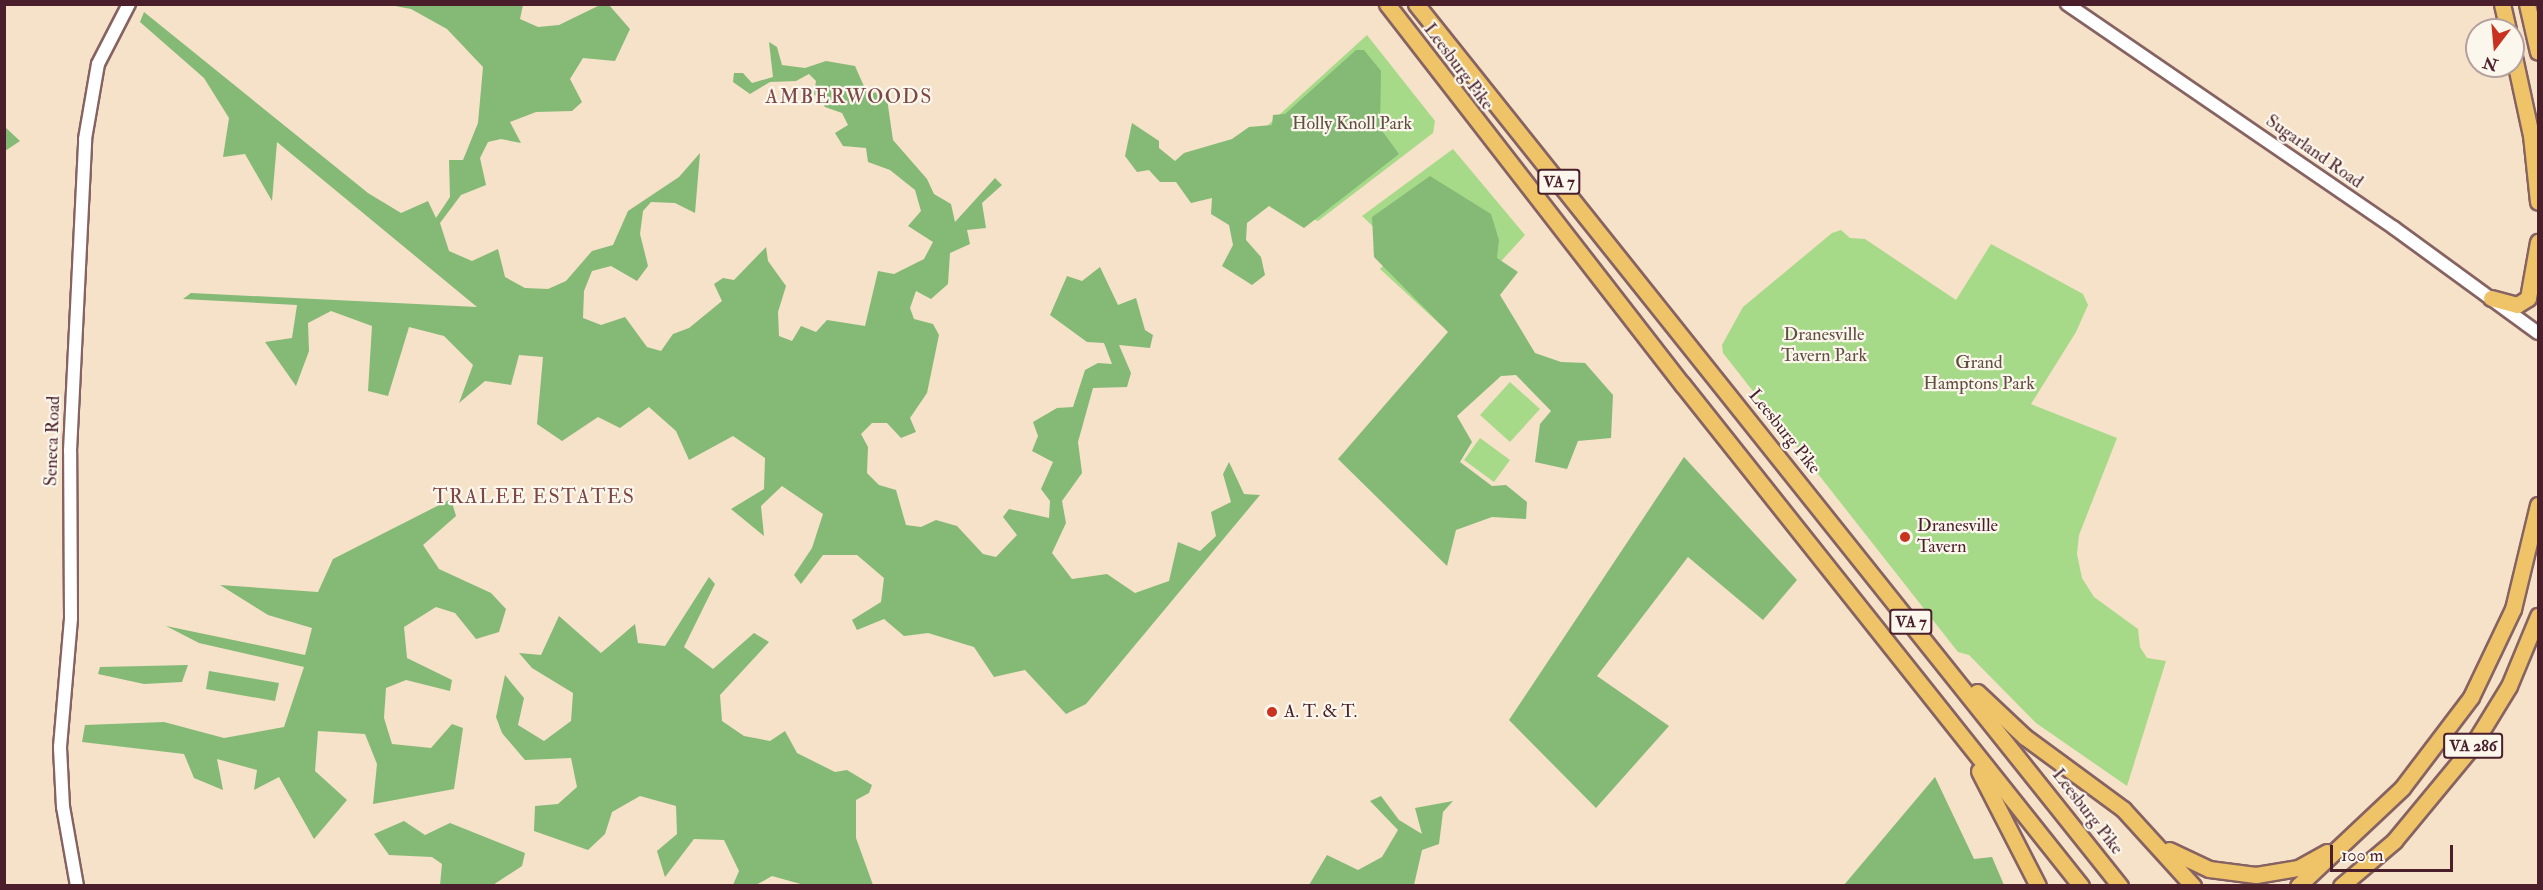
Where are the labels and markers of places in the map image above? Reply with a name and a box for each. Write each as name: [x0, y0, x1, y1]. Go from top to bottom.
place label: Dranesville Tavern: [1917, 516, 1998, 558]
marker: Dranesville Tavern: [1898, 530, 1912, 544]
place label: A. T. & T.: [1284, 701, 1357, 723]
marker: A. T. & T.: [1265, 705, 1279, 719]

